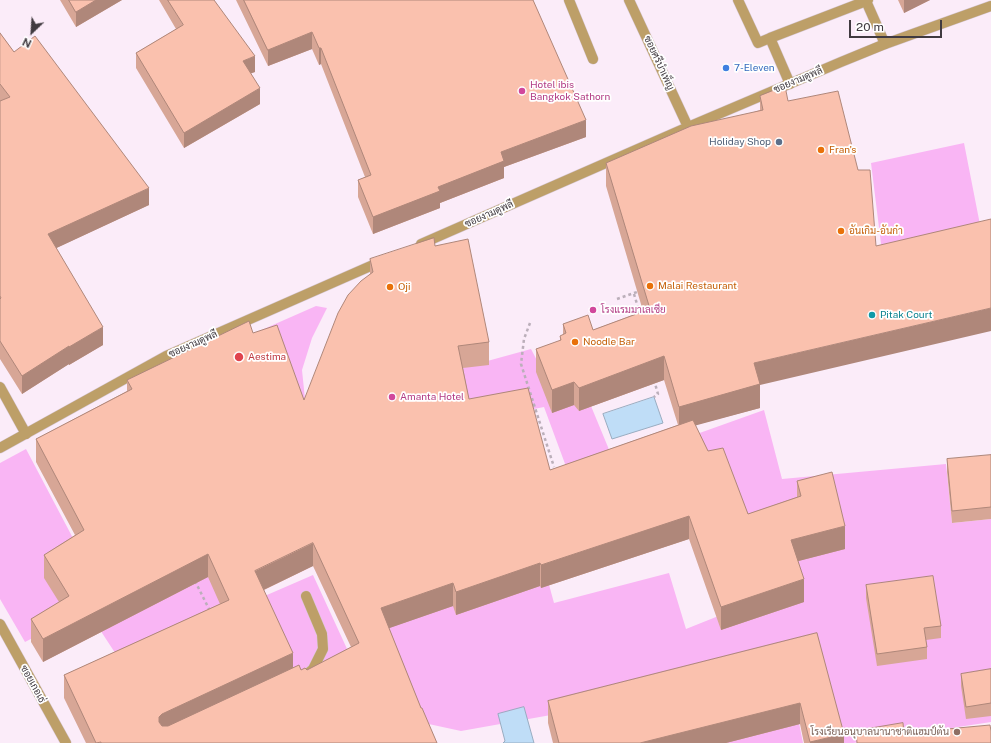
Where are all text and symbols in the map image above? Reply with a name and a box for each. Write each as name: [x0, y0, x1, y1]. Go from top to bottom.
north arrow: [12, 12, 52, 52]
scale bar: [851, 12, 944, 38]
text: 20 m: [856, 20, 884, 34]
street label: ซอยศรีบำเพ็ญ: [641, 34, 677, 92]
text: N: [20, 36, 33, 50]
place label: 7-Eleven: [734, 62, 775, 74]
marker: 7-Eleven: [721, 63, 731, 73]
street label: ซอยงามดูพลี: [772, 64, 824, 96]
place label: Hotel ibis Bangkok Sathorn: [530, 79, 610, 102]
marker: Hotel ibis Bangkok Sathorn: [517, 86, 527, 96]
place label: Holiday Shop: [709, 136, 771, 148]
marker: Holiday Shop: [774, 137, 784, 147]
place label: Fran's: [829, 144, 856, 156]
marker: Fran's: [816, 145, 826, 155]
street label: ซอยงามดูพลี: [463, 198, 515, 230]
place label: อันเกิม-อันก๋า: [849, 225, 903, 237]
marker: อันเกิม-อันก๋า: [836, 226, 846, 236]
place label: Malai Restaurant: [658, 280, 737, 292]
place label: Oji: [398, 281, 411, 293]
marker: Malai Restaurant: [645, 281, 655, 291]
marker: Oji: [385, 282, 395, 292]
place label: โรงแรมมาเลเซีย: [601, 304, 666, 316]
marker: โรงแรมมาเลเซีย: [588, 305, 598, 315]
place label: Pitak Court: [880, 309, 932, 321]
marker: Pitak Court: [867, 310, 877, 320]
street label: ซอยงามดูพลี: [167, 328, 219, 360]
place label: Noodle Bar: [583, 336, 635, 348]
marker: Noodle Bar: [570, 337, 580, 347]
marker: Aestima: [233, 351, 245, 363]
place label: Aestima: [248, 351, 286, 363]
place label: Amanta Hotel: [400, 391, 464, 403]
marker: Amanta Hotel: [387, 392, 397, 402]
street label: ซอยเกอเธ่: [18, 663, 48, 705]
place label: โรงเรียนอนุบาลนานาชาติแฮมป์ตัน: [810, 726, 949, 738]
marker: โรงเรียนอนุบาลนานาชาติแฮมป์ตัน: [952, 727, 962, 737]

